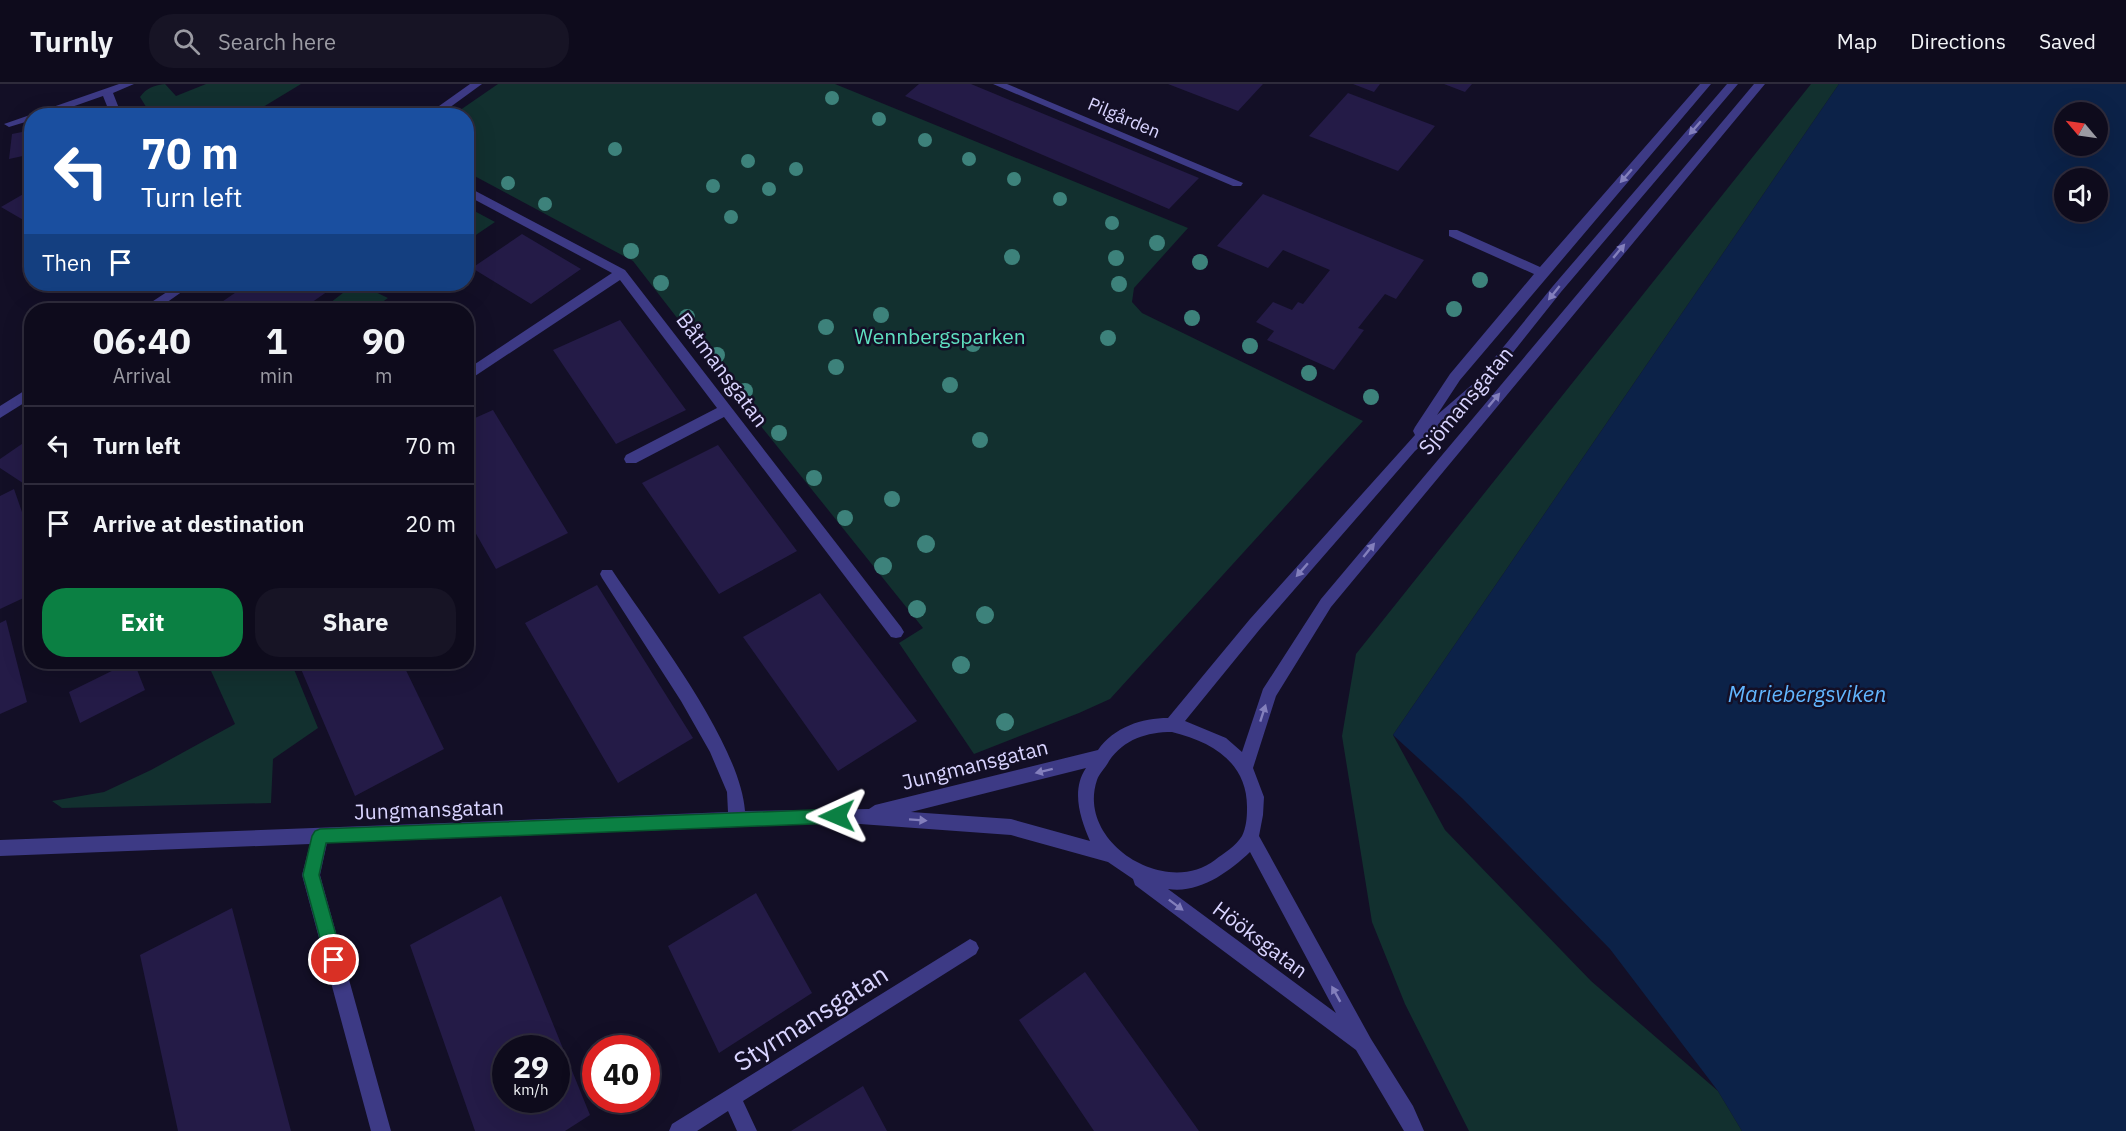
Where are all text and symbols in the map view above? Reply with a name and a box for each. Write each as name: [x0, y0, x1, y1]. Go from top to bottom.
search box: [149, 14, 569, 68]
text: Turnly: [30, 23, 113, 60]
icon: search: [170, 25, 203, 58]
text: Search here: [218, 27, 336, 56]
text: Map: [1837, 27, 1877, 55]
text: Directions: [1910, 27, 2006, 55]
text: Saved: [2039, 27, 2096, 55]
street label: Pilgården: [1085, 92, 1164, 143]
north arrow: [2054, 102, 2108, 156]
map controls: [2054, 102, 2108, 222]
one-way arrow: [1688, 120, 1701, 136]
text: 70 m: [141, 126, 239, 181]
icon: left: [42, 132, 120, 210]
one-way arrow: [1620, 168, 1633, 184]
button: sound: [2054, 168, 2108, 222]
text: Turn left: [141, 179, 242, 214]
one-way arrow: [1612, 243, 1625, 259]
icon: arrive: [104, 246, 137, 279]
text: Then: [42, 248, 92, 277]
one-way arrow: [1548, 285, 1561, 301]
street label: Båtmansgatan: [671, 306, 775, 432]
text: 06:40: [93, 317, 191, 364]
text: 1: [266, 317, 287, 364]
text: 90: [362, 317, 405, 364]
park label: Wennbergsparken: [854, 322, 1026, 350]
street label: Sjömansgatan: [1412, 340, 1519, 460]
text: Arrival: [113, 362, 171, 389]
text: min: [260, 362, 293, 389]
text: m: [375, 362, 392, 389]
one-way arrow: [1487, 393, 1500, 408]
icon: left: [42, 429, 75, 462]
text: Turn left: [93, 431, 181, 460]
text: 70 m: [405, 431, 456, 460]
icon: arrive: [42, 507, 75, 540]
text: Arrive at destination: [93, 509, 304, 538]
text: 20 m: [405, 509, 456, 538]
one-way arrow: [1362, 543, 1375, 558]
one-way arrow: [1296, 562, 1309, 577]
button: Exit: [42, 588, 243, 657]
button: Share: [255, 588, 456, 657]
water label: Mariebergsviken: [1728, 679, 1886, 708]
one-way arrow: [1259, 704, 1268, 722]
street label: Jungmansgatan: [899, 732, 1051, 796]
one-way arrow: [1034, 767, 1052, 776]
position arrow: [805, 784, 869, 848]
street label: Jungmansgatan: [354, 792, 504, 826]
one-way arrow: [909, 816, 928, 825]
street label: Hööksgatan: [1207, 894, 1314, 984]
one-way arrow: [1167, 899, 1183, 911]
pin: [308, 934, 359, 985]
icon: arrive: [317, 943, 350, 976]
street label: Styrmansgatan: [727, 956, 894, 1078]
one-way arrow: [1331, 986, 1341, 1003]
speed limit sign: 40: [582, 1035, 660, 1113]
text: 29: [513, 1047, 549, 1086]
text: km/h: [513, 1080, 549, 1099]

